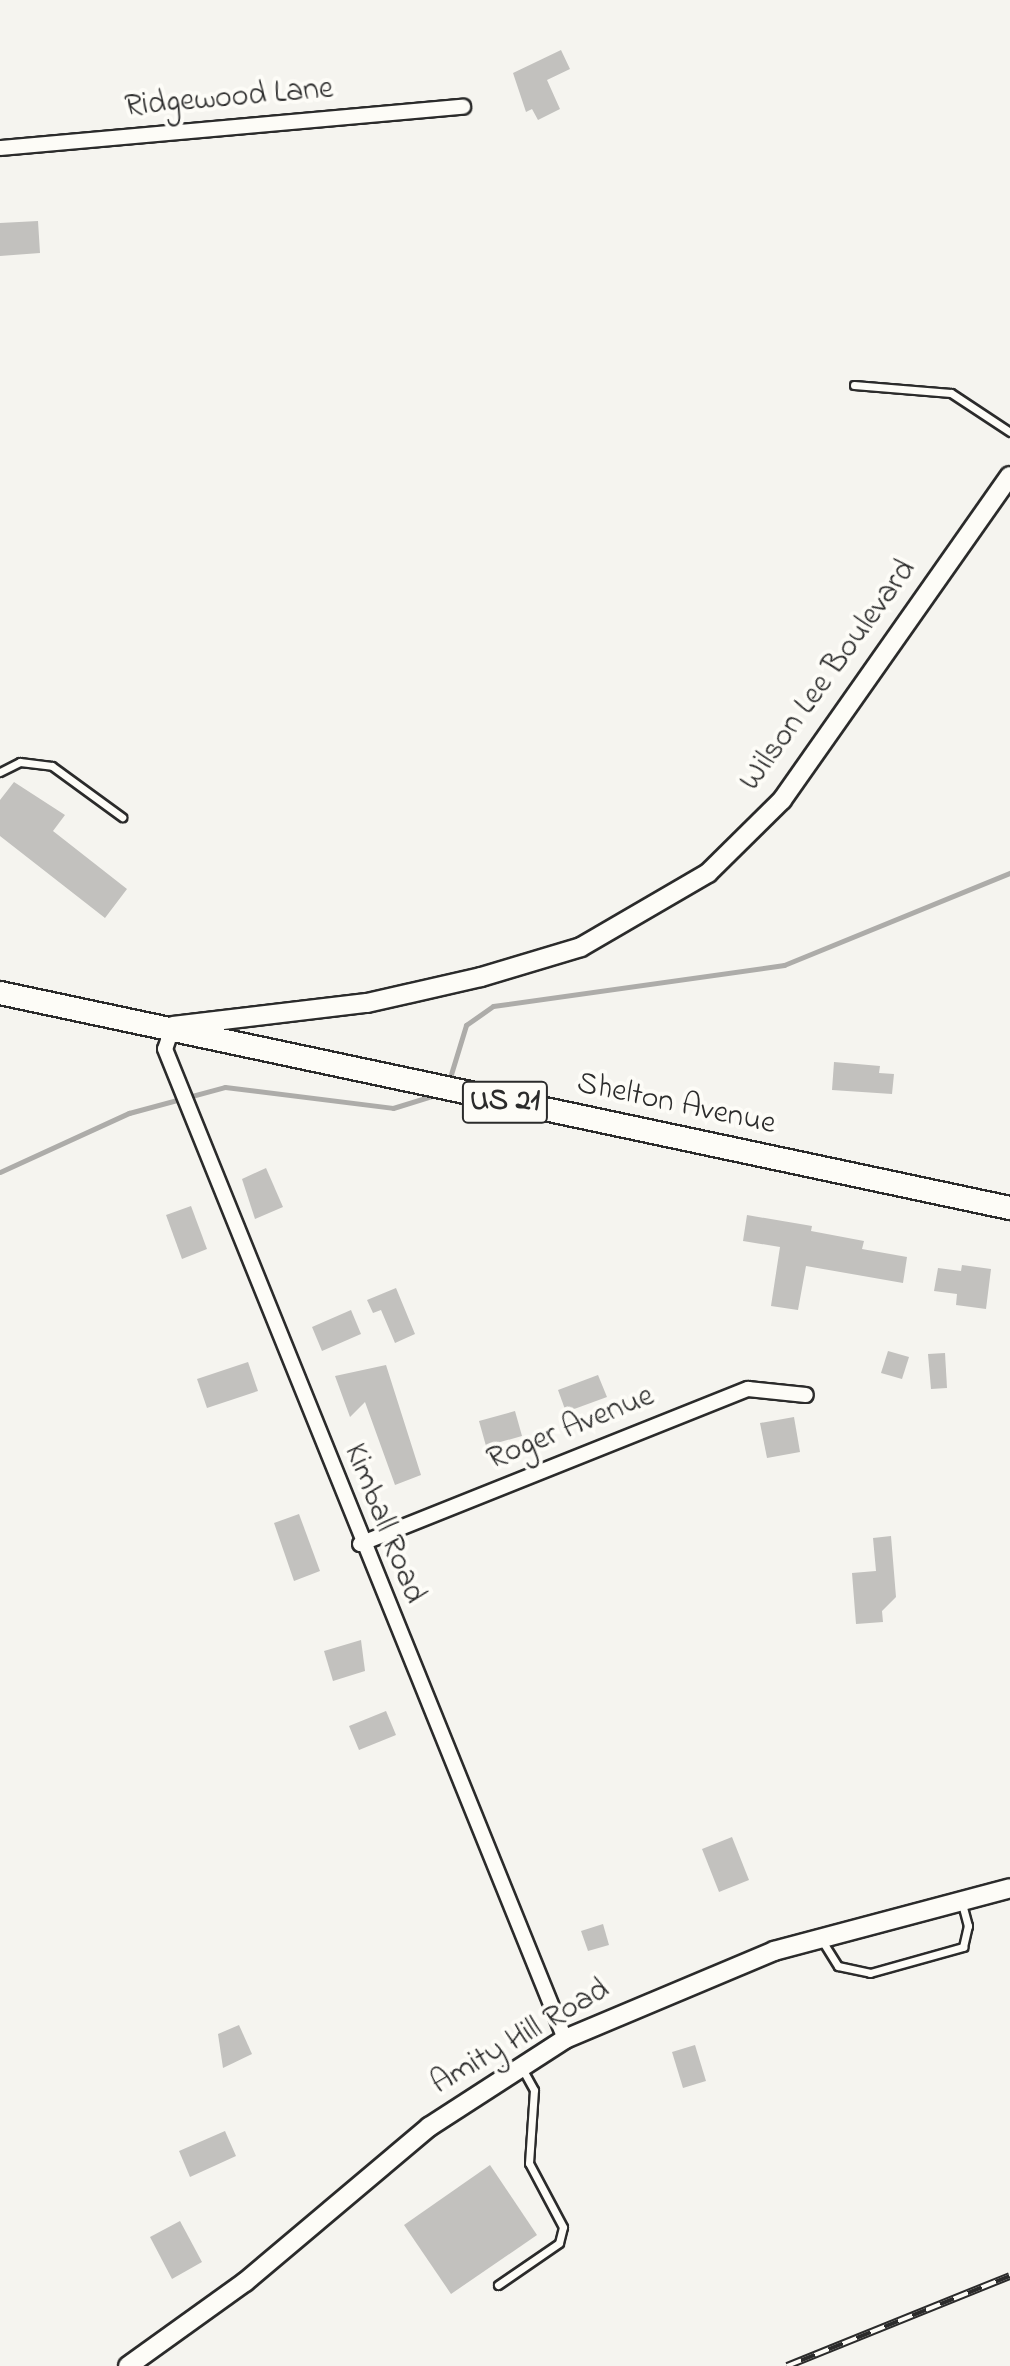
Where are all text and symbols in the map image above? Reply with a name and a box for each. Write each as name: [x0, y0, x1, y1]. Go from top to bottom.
street label: Ridgewood Lane: [123, 71, 335, 127]
street label: Wilson Lee Boulevard: [732, 553, 926, 799]
street label: Shelton Avenue: [573, 1065, 779, 1145]
road number: US 21: [461, 1076, 549, 1128]
street label: Roger Avenue: [482, 1378, 660, 1480]
street label: Kimball Road: [334, 1439, 432, 1609]
street label: Amity Hill Road: [425, 1971, 617, 2105]

